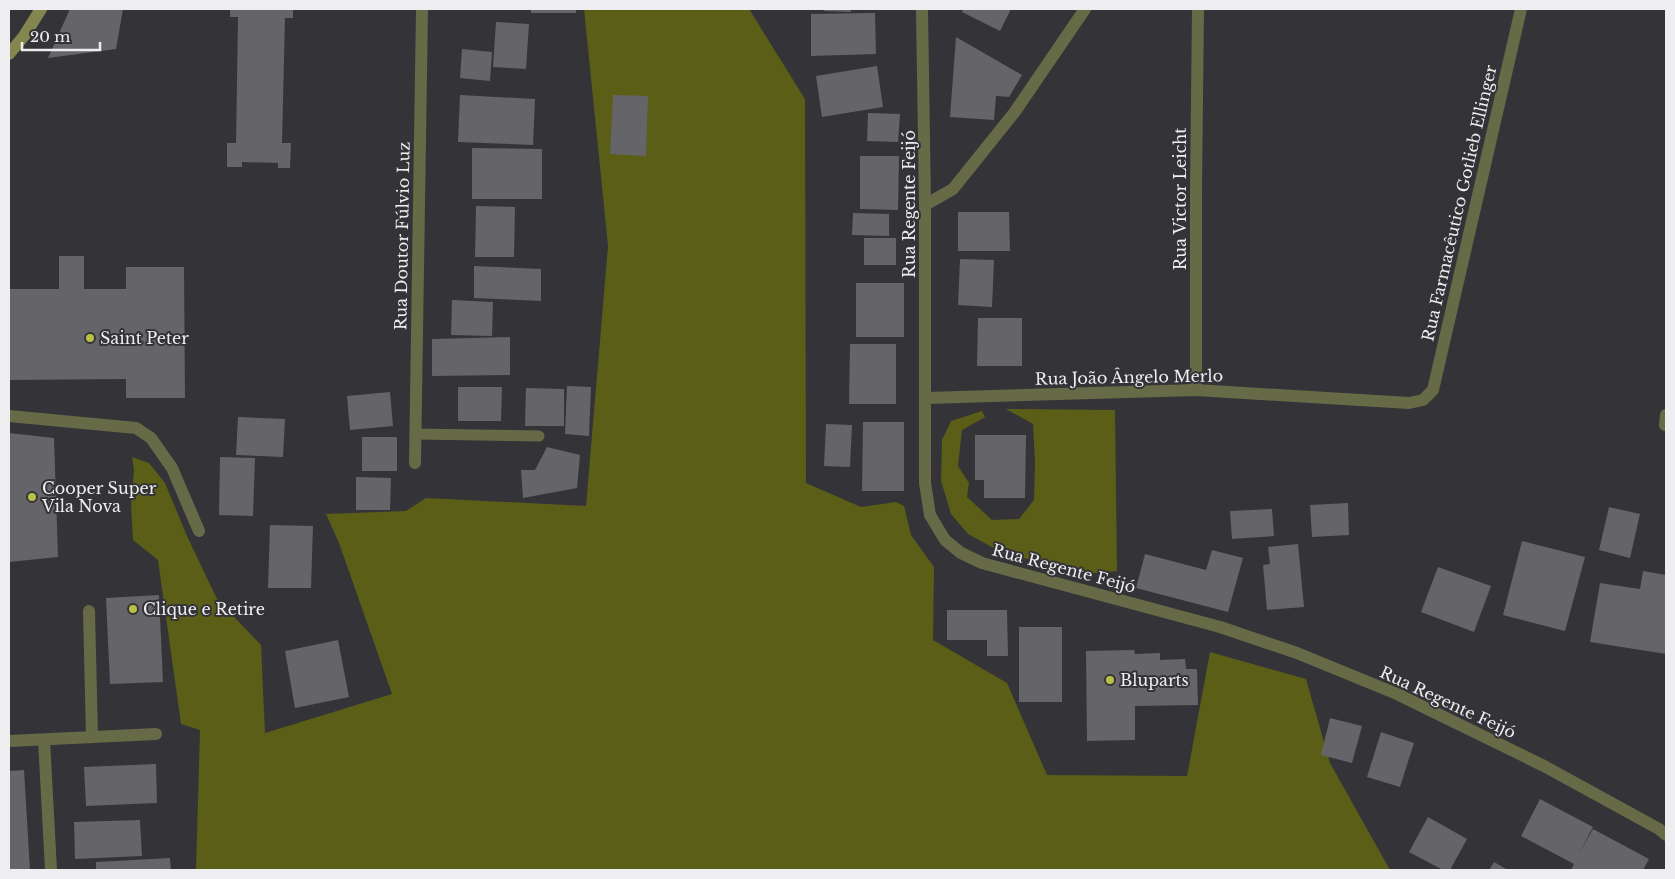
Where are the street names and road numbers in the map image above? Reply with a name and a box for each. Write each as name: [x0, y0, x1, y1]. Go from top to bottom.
street label: Rua Farmacêutico Gotlieb Ellinger: [1417, 63, 1501, 343]
street label: Rua Victor Leicht: [1170, 128, 1190, 270]
street label: Rua Regente Feijó: [899, 130, 919, 278]
street label: Rua Doutor Fúlvio Luz: [390, 142, 414, 330]
street label: Rua João Ângelo Merlo: [1035, 365, 1223, 389]
street label: Rua Regente Feijó: [990, 539, 1138, 597]
street label: Rua Regente Feijó: [1377, 662, 1519, 742]

